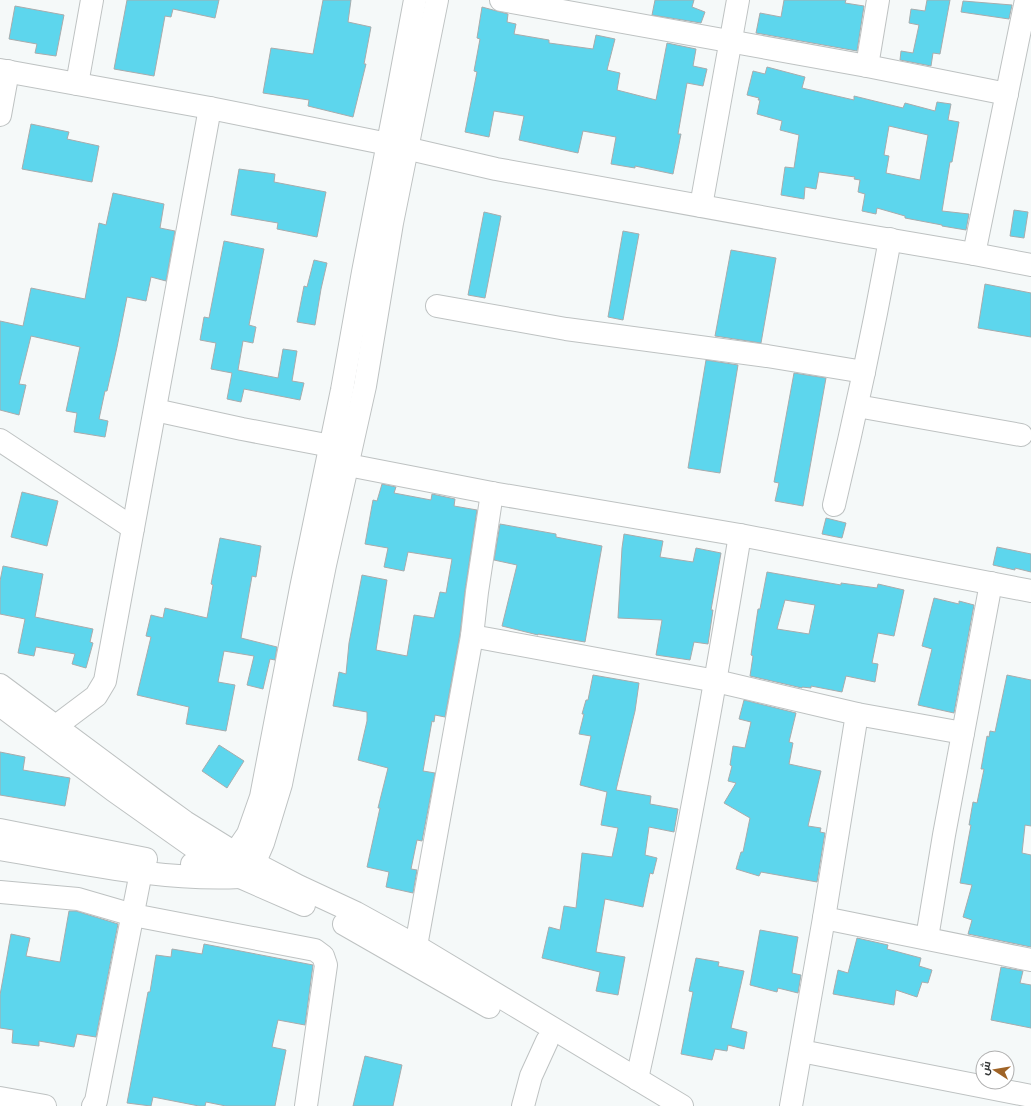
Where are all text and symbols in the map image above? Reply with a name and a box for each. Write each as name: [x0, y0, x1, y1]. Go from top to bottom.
north arrow: [975, 1050, 1015, 1090]
text: ش: [977, 1060, 994, 1076]

